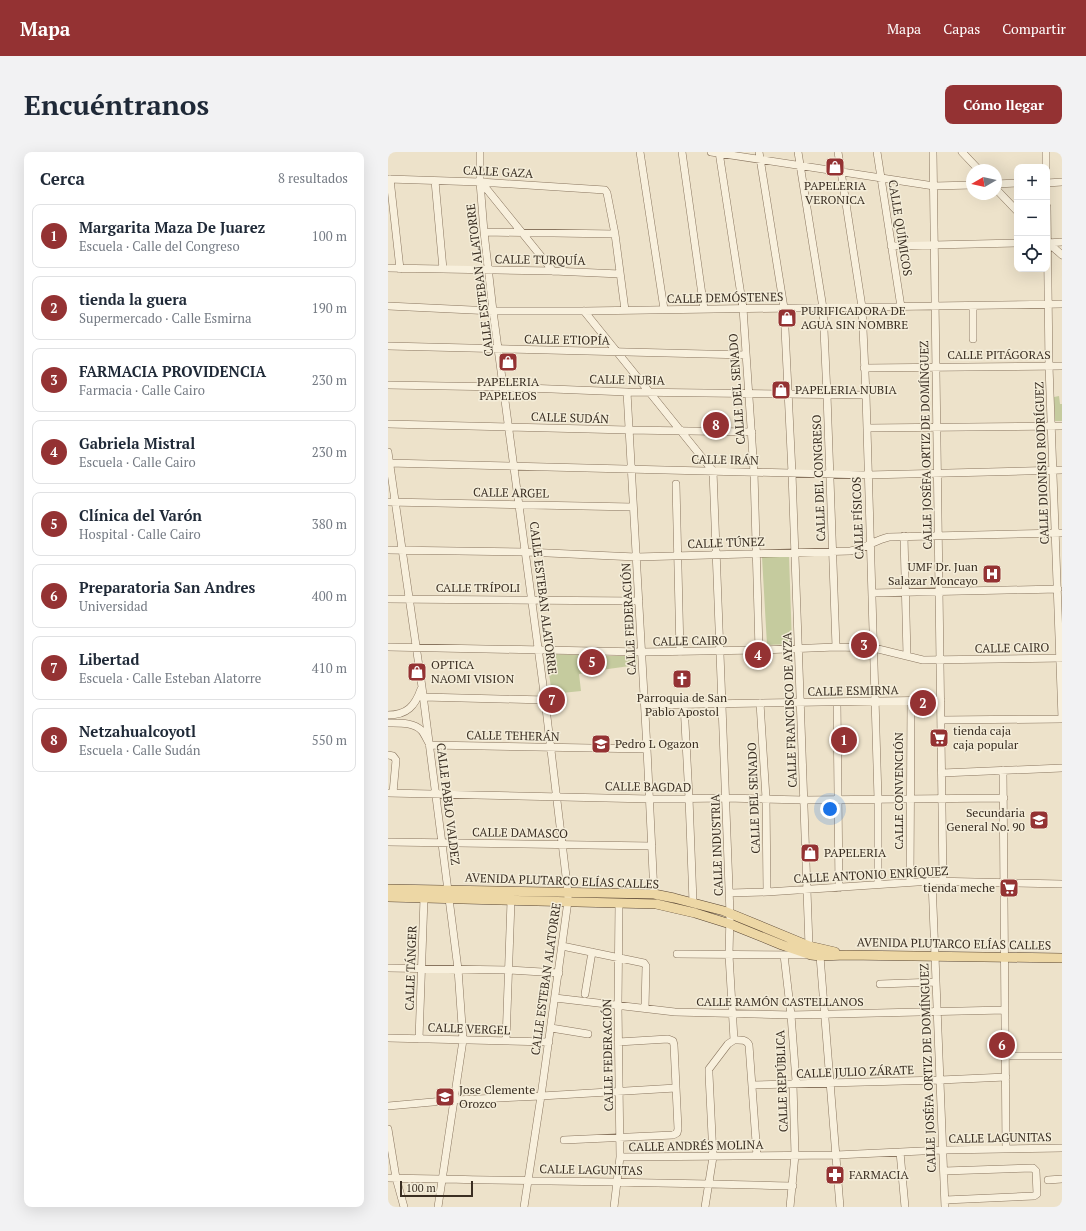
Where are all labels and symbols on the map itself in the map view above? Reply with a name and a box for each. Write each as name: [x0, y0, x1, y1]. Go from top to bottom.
shop icon: PAPELERIA VERONICA: [824, 156, 846, 178]
street label: CALLE GAZA: [463, 162, 534, 181]
north arrow: [966, 164, 1002, 200]
place label: PAPELERIA VERONICA: [804, 178, 867, 207]
street label: CALLE QUÍMICOS: [885, 179, 916, 277]
street label: CALLE ESTEBAN ALATORRE: [463, 203, 496, 357]
street label: CALLE TURQUÍA: [494, 251, 586, 268]
street label: CALLE DEMÓSTENES: [667, 289, 783, 306]
place label: PURIFICADORA DE AGUA SIN NOMBRE: [801, 303, 908, 332]
shop icon: PURIFICADORA DE AGUA SIN NOMBRE: [776, 307, 798, 329]
street label: CALLE ETIOPÍA: [524, 331, 611, 348]
street label: CALLE DEL SENADO: [725, 333, 748, 445]
street label: CALLE JOSÉFA ORTIZ DE DOMÍNGUEZ: [916, 340, 935, 550]
street label: CALLE PITÁGORAS: [947, 347, 1051, 362]
shop icon: PAPELERIA PAPELEOS: [497, 351, 519, 373]
street label: CALLE NUBIA: [589, 371, 666, 388]
place label: PAPELERIA PAPELEOS: [477, 374, 540, 403]
shop icon: PAPELERIA NUBIA: [770, 379, 792, 401]
street label: CALLE DIONISIO RODRÍGUEZ: [1031, 381, 1052, 545]
place label: PAPELERIA NUBIA: [795, 382, 897, 397]
street label: CALLE SUDÁN: [531, 409, 609, 426]
pin: 8: [703, 410, 729, 440]
street label: CALLE DEL CONGRESO: [809, 414, 828, 542]
street label: CALLE IRÁN: [691, 451, 759, 468]
street label: CALLE FÍSICOS: [849, 476, 866, 560]
street label: CALLE ARGEL: [473, 484, 549, 501]
street label: CALLE ESTEBAN ALATORRE: [527, 521, 560, 675]
street label: CALLE TÚNEZ: [687, 534, 765, 551]
place label: UMF Dr. Juan Salazar Moncayo: [888, 559, 978, 588]
street label: CALLE FEDERACIÓN: [618, 562, 639, 676]
hospital icon: UMF Dr. Juan Salazar Moncayo: [981, 563, 1003, 585]
street label: CALLE TRÍPOLI: [436, 580, 520, 595]
pin: 3: [851, 630, 877, 660]
street label: CALLE FRANCISCO DE AYZA: [779, 631, 800, 788]
street label: CALLE CAIRO: [652, 632, 728, 649]
street label: CALLE CAIRO: [974, 639, 1050, 656]
pin: 4: [745, 640, 771, 670]
pin: 5: [579, 647, 605, 677]
place label: OPTICA NAOMI VISION: [431, 657, 514, 686]
shop icon: OPTICA NAOMI VISION: [406, 661, 428, 683]
church icon: Parroquia de San Pablo Apostol: [671, 668, 693, 690]
street label: CALLE ESMIRNA: [807, 682, 900, 699]
pin: 7: [539, 685, 565, 715]
pin: 2: [910, 688, 936, 718]
place label: Parroquia de San Pablo Apostol: [637, 690, 727, 719]
place label: tienda caja caja popular: [953, 723, 1019, 752]
pin: 1: [831, 725, 857, 755]
street label: CALLE TEHERÁN: [466, 727, 560, 744]
supermarket icon: tienda caja caja popular: [928, 727, 950, 749]
street label: CALLE CONVENCIÓN: [891, 732, 906, 850]
school or university icon: Pedro L Ogazon: [590, 733, 612, 755]
place label: Pedro L Ogazon: [615, 736, 699, 751]
street label: CALLE PABLO VALDEZ: [434, 742, 463, 866]
street label: CALLE DEL SENADO: [744, 742, 763, 854]
street label: CALLE BAGDAD: [605, 778, 691, 795]
street label: CALLE INDUSTRIA: [707, 793, 726, 896]
your location: [820, 799, 840, 819]
place label: Secundaria General No. 90: [946, 805, 1025, 834]
school or university icon: Secundaria General No. 90: [1028, 809, 1050, 831]
street label: CALLE DAMASCO: [472, 824, 568, 841]
shop icon: PAPELERIA: [799, 842, 821, 864]
place label: PAPELERIA: [824, 845, 887, 860]
street label: CALLE ANTONIO ENRÍQUEZ: [793, 863, 949, 886]
street label: AVENIDA PLUTARCO ELÍAS CALLES: [465, 870, 659, 891]
supermarket icon: tienda meche: [998, 877, 1020, 899]
place label: tienda meche: [923, 880, 995, 895]
street label: CALLE ESTEBAN ALATORRE: [527, 902, 564, 1056]
street label: CALLE TÁNGER: [402, 925, 419, 1011]
street label: AVENIDA PLUTARCO ELÍAS CALLES: [857, 934, 1051, 953]
street label: CALLE JOSÉFA ORTIZ DE DOMÍNGUEZ: [916, 963, 939, 1173]
street label: CALLE RAMÓN CASTELLANOS: [696, 994, 864, 1009]
street label: CALLE FEDERACIÓN: [599, 998, 616, 1111]
street label: CALLE VERGEL: [427, 1020, 511, 1037]
street label: CALLE REPÚBLICA: [772, 1029, 791, 1132]
pin: 6: [989, 1030, 1015, 1060]
street label: CALLE JULIO ZÁRATE: [796, 1062, 914, 1081]
place label: Jose Clemente Orozco: [459, 1082, 535, 1111]
school or university icon: Jose Clemente Orozco: [434, 1086, 456, 1108]
street label: CALLE LAGUNITAS: [948, 1129, 1052, 1146]
street label: CALLE ANDRÉS MOLINA: [628, 1137, 764, 1154]
street label: CALLE LAGUNITAS: [539, 1161, 643, 1178]
pharmacy icon: FARMACIA: [824, 1164, 846, 1186]
place label: FARMACIA: [849, 1167, 909, 1182]
scale bar: [400, 1179, 473, 1198]

